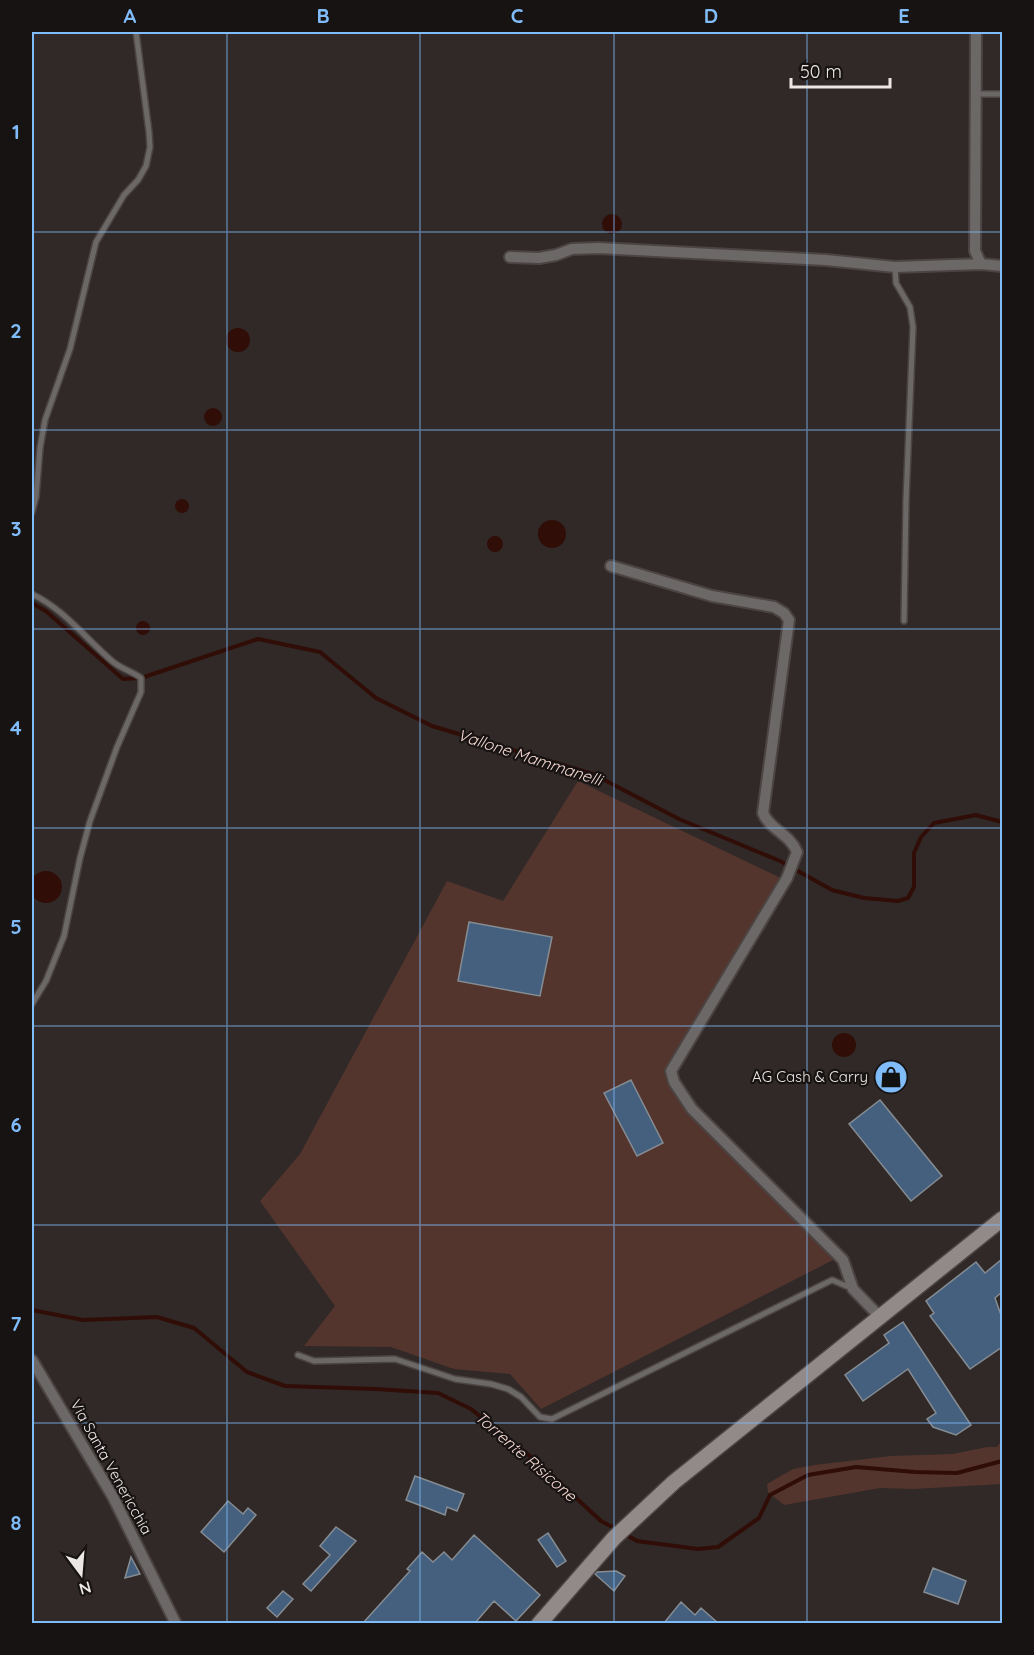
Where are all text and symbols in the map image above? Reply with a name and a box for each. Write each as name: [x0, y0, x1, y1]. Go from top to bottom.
text: A: [124, 3, 137, 28]
text: B: [316, 3, 330, 28]
text: C: [511, 3, 524, 28]
text: D: [704, 3, 718, 28]
text: E: [898, 3, 910, 28]
scale bar: [791, 51, 890, 89]
text: 50 m: [800, 60, 842, 83]
text: 1: [12, 119, 20, 144]
text: 2: [10, 318, 22, 343]
text: 3: [11, 516, 21, 541]
text: 4: [10, 715, 22, 740]
water label: Vallone Mammanelli: [455, 724, 606, 790]
text: 5: [10, 914, 22, 939]
shop icon: AG Cash & Carry: [873, 1059, 909, 1095]
place label: AG Cash & Carry: [752, 1067, 868, 1086]
text: 6: [10, 1112, 22, 1137]
text: 7: [11, 1311, 22, 1336]
street label: Via Santa Venericchia: [66, 1396, 156, 1538]
water label: Torrente Risicone: [471, 1407, 581, 1506]
text: 8: [11, 1510, 22, 1535]
north arrow: [51, 1544, 111, 1604]
text: N: [77, 1577, 94, 1600]

